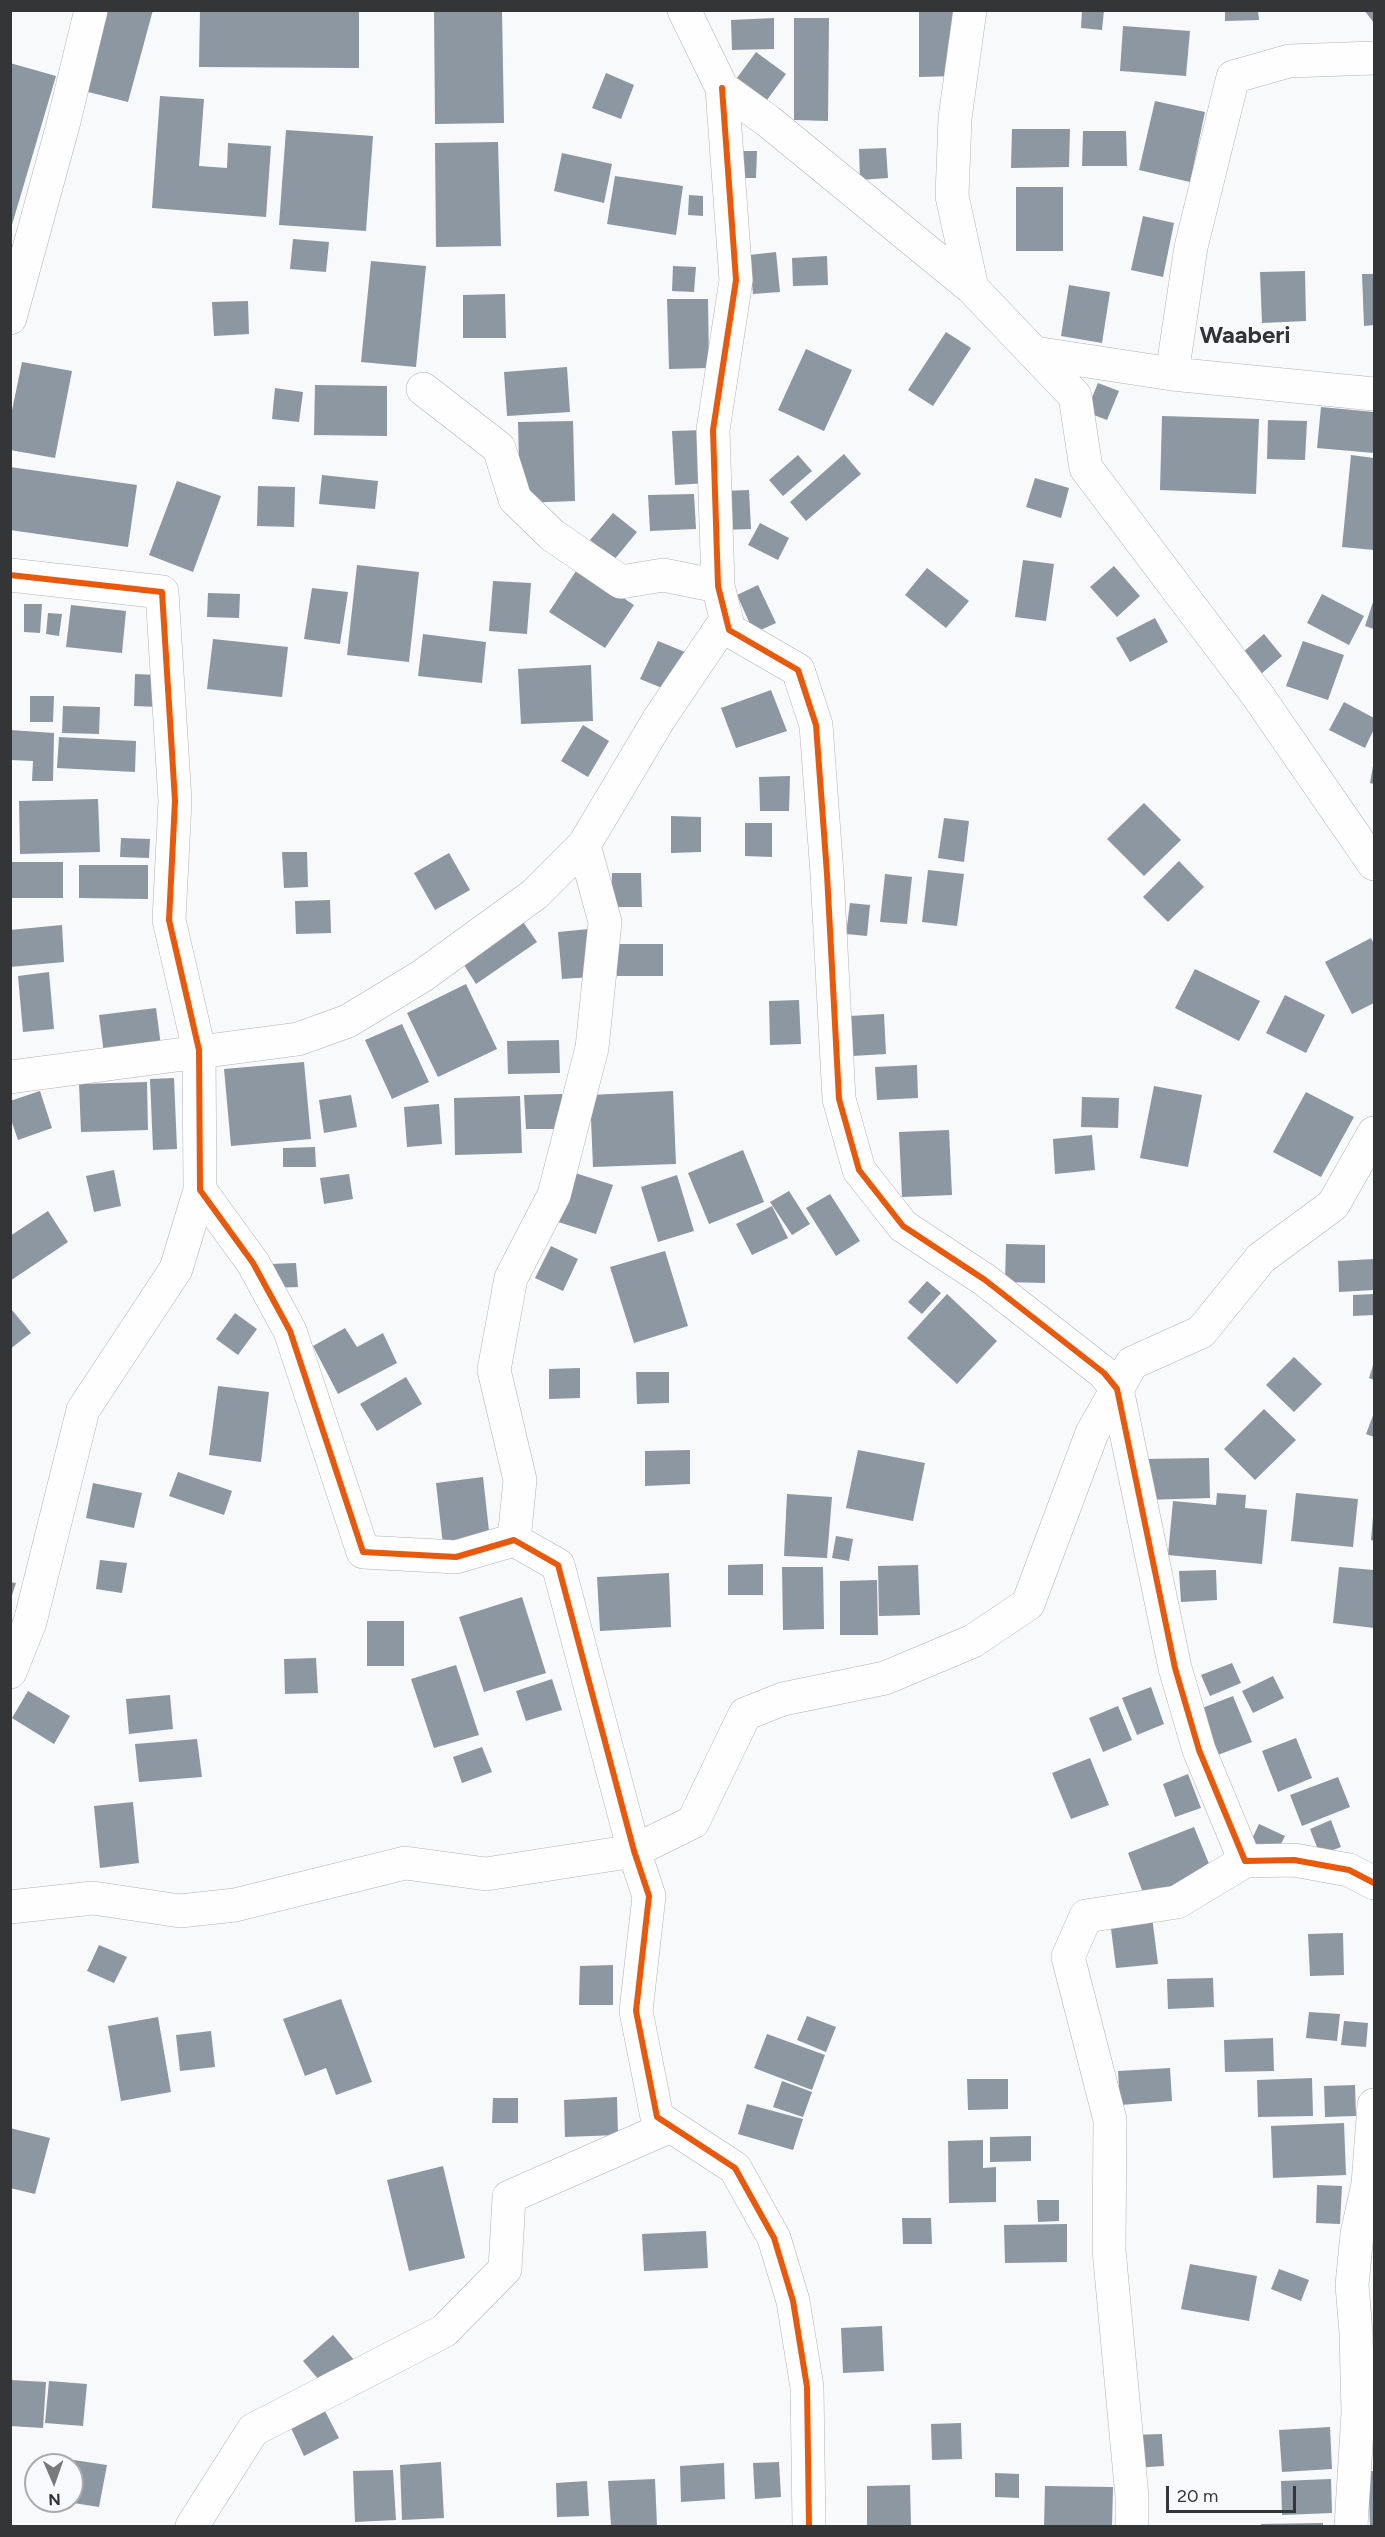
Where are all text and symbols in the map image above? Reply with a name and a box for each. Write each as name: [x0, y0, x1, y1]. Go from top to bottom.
district label: Waaberi: [1199, 322, 1291, 350]
north arrow: [24, 2453, 84, 2513]
scale bar: [1169, 2474, 1300, 2512]
text: 20 m: [1177, 2485, 1218, 2507]
text: N: [48, 2490, 61, 2509]

